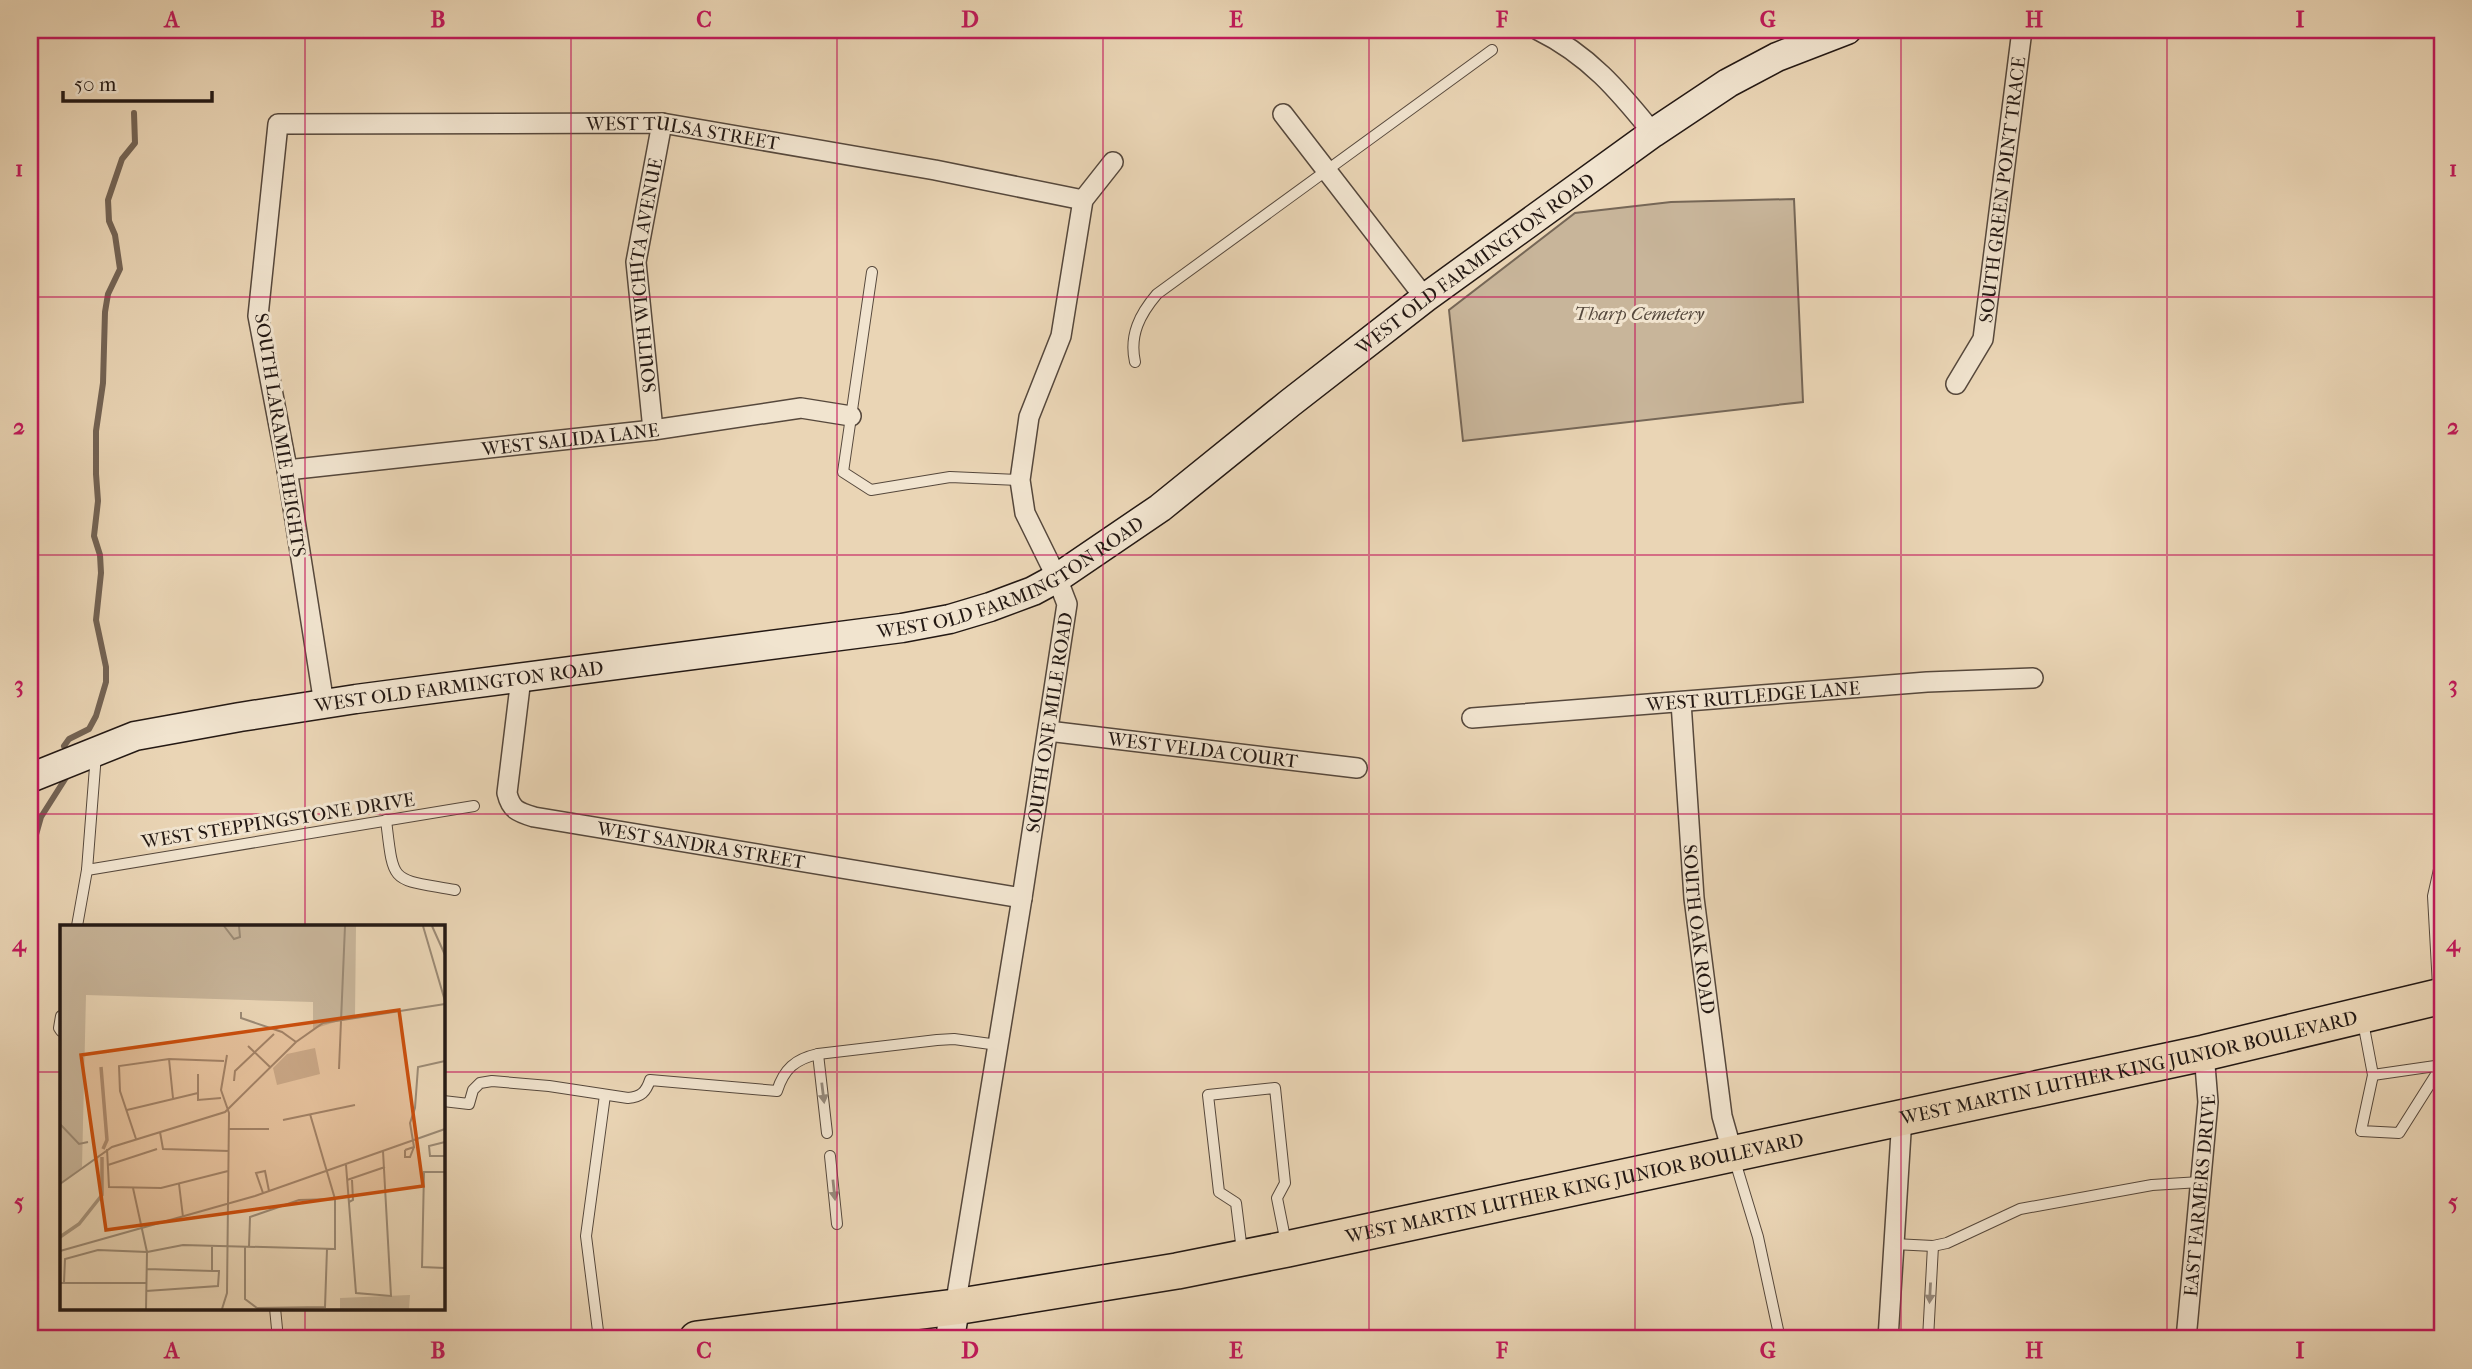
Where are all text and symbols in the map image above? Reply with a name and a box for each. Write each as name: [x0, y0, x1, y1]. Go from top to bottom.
text: A: [163, 6, 181, 33]
text: B: [431, 6, 446, 33]
text: C: [696, 6, 712, 33]
text: D: [961, 6, 979, 33]
text: E: [1229, 6, 1243, 33]
text: F: [1495, 6, 1509, 33]
text: G: [1760, 6, 1776, 33]
text: H: [2025, 6, 2043, 33]
text: I: [2296, 6, 2305, 33]
street label: SOUTH GREEN POINT TRACE: [1975, 55, 2031, 324]
scale bar: [63, 60, 212, 104]
text: 50 m: [74, 72, 117, 96]
street label: WEST TULSA STREET: [585, 112, 781, 155]
text: 1: [15, 155, 23, 182]
text: 1: [2449, 155, 2457, 182]
street label: SOUTH WICHITA AVENUE: [626, 156, 667, 394]
street label: WEST OLD FARMINGTON ROAD: [1351, 169, 1599, 360]
park label: Tharp Cemetery: [1574, 303, 1705, 325]
street label: SOUTH LARAMIE HEIGHTS: [250, 312, 310, 559]
text: 2: [13, 413, 25, 440]
text: 2: [2447, 413, 2459, 440]
street label: WEST SALIDA LANE: [479, 419, 661, 461]
street label: WEST OLD FARMINGTON ROAD: [875, 512, 1148, 643]
street label: SOUTH ONE MILE ROAD: [1022, 611, 1078, 834]
street label: WEST OLD FARMINGTON ROAD: [312, 657, 605, 717]
text: 3: [14, 671, 24, 698]
text: 3: [2448, 671, 2458, 698]
street label: WEST RUTLEDGE LANE: [1644, 677, 1861, 716]
street label: WEST VELDA COURT: [1106, 728, 1299, 773]
street label: WEST STEPPINGSTONE DRIVE: [139, 788, 417, 854]
street label: WEST SANDRA STREET: [594, 817, 807, 874]
street label: SOUTH OAK ROAD: [1678, 844, 1719, 1016]
inset map: [60, 925, 444, 1310]
text: 4: [11, 930, 27, 957]
text: 4: [2445, 930, 2461, 957]
street label: WEST MARTIN LUTHER KING JUNIOR BOULEVARD: [1897, 1007, 2360, 1130]
one-way arrow: [817, 1082, 828, 1104]
street label: EAST FARMERS DRIVE: [2180, 1093, 2220, 1298]
street label: WEST MARTIN LUTHER KING JUNIOR BOULEVARD: [1343, 1129, 1806, 1248]
one-way arrow: [828, 1179, 839, 1201]
text: 5: [14, 1188, 24, 1215]
text: 5: [2448, 1188, 2458, 1215]
one-way arrow: [1924, 1282, 1935, 1304]
text: A: [163, 1337, 181, 1364]
text: B: [431, 1337, 446, 1364]
text: C: [696, 1337, 712, 1364]
text: D: [961, 1337, 979, 1364]
text: E: [1229, 1337, 1243, 1364]
text: F: [1495, 1337, 1509, 1364]
text: G: [1760, 1337, 1776, 1364]
text: H: [2025, 1337, 2043, 1364]
text: I: [2296, 1337, 2305, 1364]

